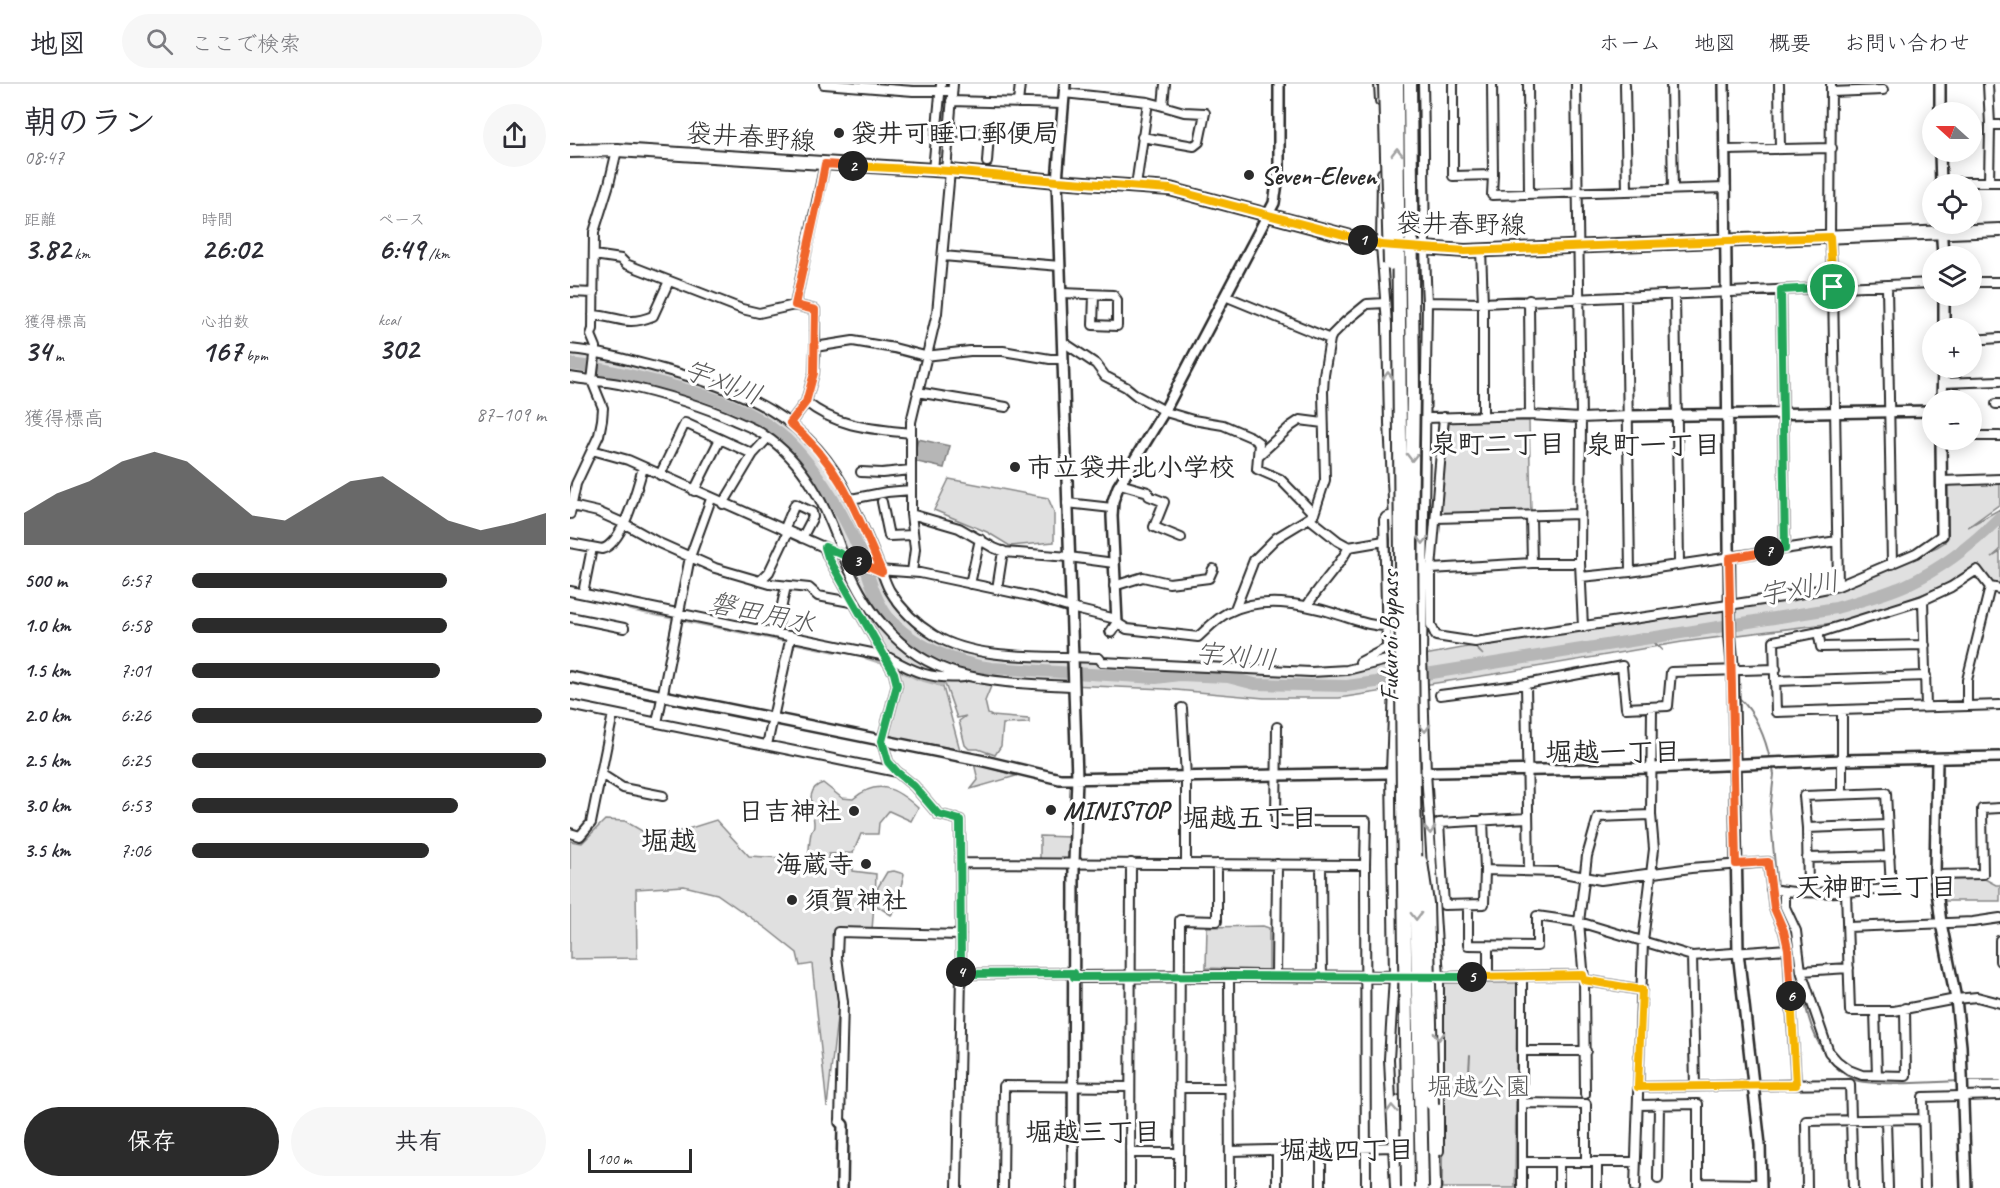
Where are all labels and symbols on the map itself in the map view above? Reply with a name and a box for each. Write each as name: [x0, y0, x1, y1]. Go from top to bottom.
north arrow: [1922, 102, 1982, 162]
street label: 袋井春野線: [685, 116, 817, 158]
place label: 袋井可睡口郵便局: [851, 117, 1059, 150]
marker: 袋井可睡口郵便局: [832, 126, 846, 140]
one-way arrow: [1391, 147, 1403, 156]
pin: 2: [838, 151, 868, 181]
place label: Seven-Eleven: [1261, 159, 1378, 192]
marker: Seven-Eleven: [1242, 168, 1256, 182]
street label: 袋井春野線: [1396, 206, 1526, 242]
pin: 1: [1348, 225, 1378, 255]
pin: [1807, 261, 1858, 312]
water label: 宇刈川: [679, 352, 767, 412]
one-way arrow: [1382, 371, 1394, 380]
district label: 泉町二丁目: [1431, 427, 1566, 461]
district label: 泉町一丁目: [1586, 428, 1721, 462]
place label: 市立袋井北小学校: [1027, 451, 1235, 484]
one-way arrow: [1406, 453, 1418, 462]
marker: 市立袋井北小学校: [1008, 460, 1022, 474]
one-way arrow: [1417, 535, 1429, 544]
pin: 7: [1754, 536, 1784, 566]
pin: 3: [842, 546, 872, 576]
water label: 宇刈川: [1756, 564, 1842, 612]
street label: Fukuroi Bypass: [1373, 569, 1406, 701]
water label: 磐田用水: [706, 585, 818, 641]
water label: 宇刈川: [1194, 636, 1278, 676]
one-way arrow: [1418, 723, 1431, 732]
district label: 堀越一丁目: [1546, 735, 1681, 769]
place label: MINISTOP: [1063, 794, 1172, 827]
place label: 日吉神社: [738, 795, 842, 828]
district label: 堀越五丁目: [1183, 801, 1318, 835]
marker: MINISTOP: [1044, 803, 1058, 817]
marker: 日吉神社: [847, 804, 861, 818]
district label: 堀越: [641, 823, 697, 858]
one-way arrow: [1423, 826, 1436, 835]
place label: 海蔵寺: [776, 848, 854, 881]
marker: 海蔵寺: [859, 857, 873, 871]
district label: 天神町三丁目: [1795, 870, 1957, 904]
place label: 須賀神社: [804, 884, 908, 917]
marker: 須賀神社: [785, 893, 799, 907]
one-way arrow: [1409, 912, 1422, 921]
pin: 4: [946, 957, 976, 987]
pin: 5: [1457, 962, 1487, 992]
pin: 6: [1776, 981, 1806, 1011]
one-way arrow: [1433, 1031, 1445, 1040]
park label: 堀越公園: [1427, 1070, 1531, 1103]
one-way arrow: [1385, 1104, 1398, 1113]
district label: 堀越三丁目: [1026, 1115, 1161, 1149]
district label: 堀越四丁目: [1280, 1133, 1415, 1167]
scale bar: [588, 1146, 692, 1174]

